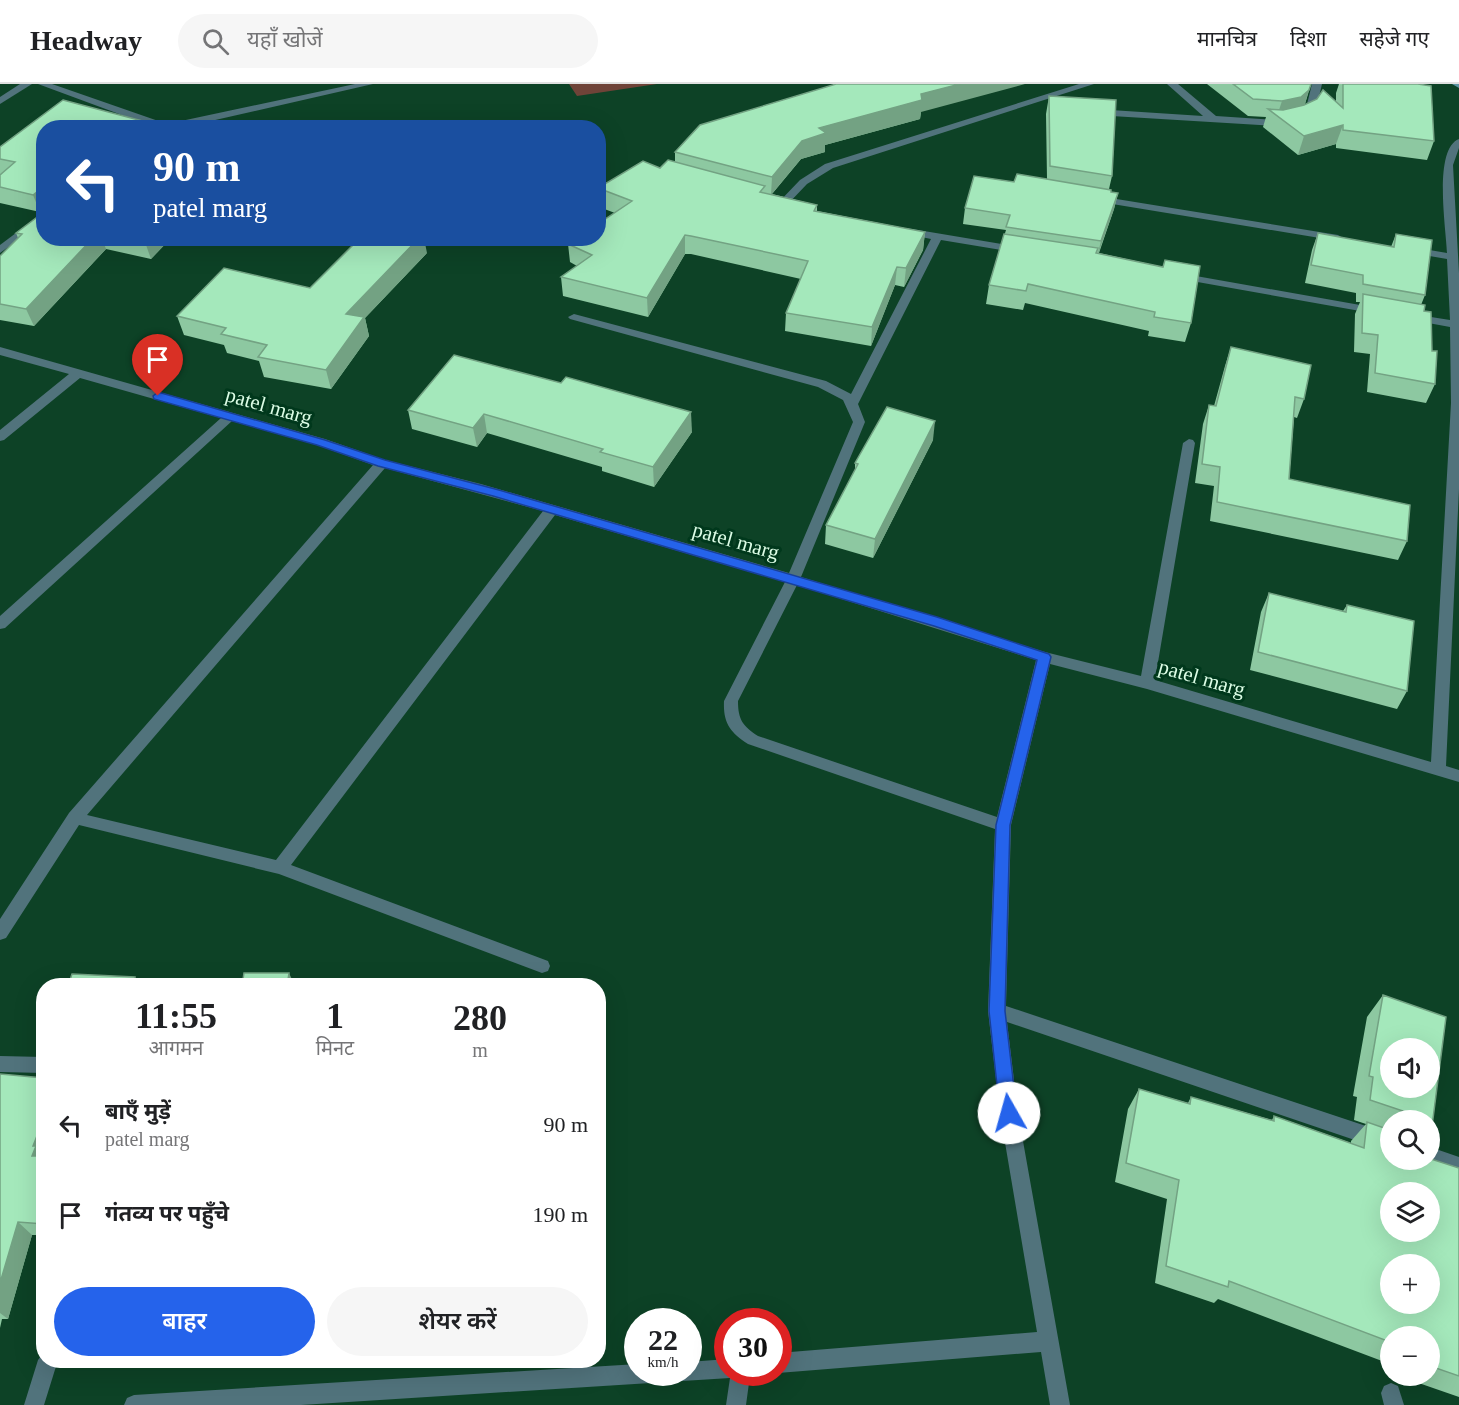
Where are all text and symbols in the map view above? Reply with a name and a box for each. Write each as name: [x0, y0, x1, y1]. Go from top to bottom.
search box: [178, 14, 598, 68]
text: Headway: [30, 25, 142, 56]
icon: search: [199, 25, 232, 58]
text: यहाँ खोजें: [247, 27, 323, 52]
text: मानचित्र: [1197, 27, 1257, 51]
text: दिशा: [1290, 27, 1326, 51]
text: सहेजे गए: [1359, 27, 1429, 51]
icon: left: [54, 144, 132, 222]
text: 90 m: [153, 144, 241, 190]
text: patel marg: [153, 193, 267, 223]
pin: [132, 334, 183, 396]
icon: arrive: [141, 343, 174, 376]
street label: patel marg: [223, 382, 315, 430]
street label: patel marg: [690, 517, 782, 565]
street label: patel marg: [1156, 654, 1248, 702]
text: 11:55: [135, 996, 217, 1036]
text: 1: [326, 996, 344, 1036]
text: 280: [453, 998, 507, 1038]
text: आगमन: [149, 1037, 203, 1059]
text: मिनट: [316, 1037, 354, 1059]
map controls: [1380, 1038, 1440, 1386]
button: sound: [1380, 1038, 1440, 1098]
text: m: [472, 1039, 488, 1061]
position arrow: [977, 1081, 1041, 1145]
text: बाएँ मुड़ें: [105, 1099, 171, 1124]
icon: left: [54, 1109, 87, 1142]
button: search: [1380, 1110, 1440, 1170]
text: 90 m: [543, 1112, 588, 1137]
text: patel marg: [105, 1128, 190, 1150]
button: layers: [1380, 1182, 1440, 1242]
icon: arrive: [54, 1199, 87, 1232]
text: गंतव्य पर पहुँचे: [105, 1201, 229, 1226]
text: 190 m: [532, 1202, 588, 1227]
button: +: [1380, 1254, 1440, 1314]
button: बाहर: [54, 1287, 315, 1356]
button: शेयर करें: [327, 1287, 588, 1356]
speed limit sign: 30: [714, 1308, 792, 1386]
text: 22: [648, 1323, 678, 1356]
button: −: [1380, 1326, 1440, 1386]
text: km/h: [648, 1354, 678, 1370]

